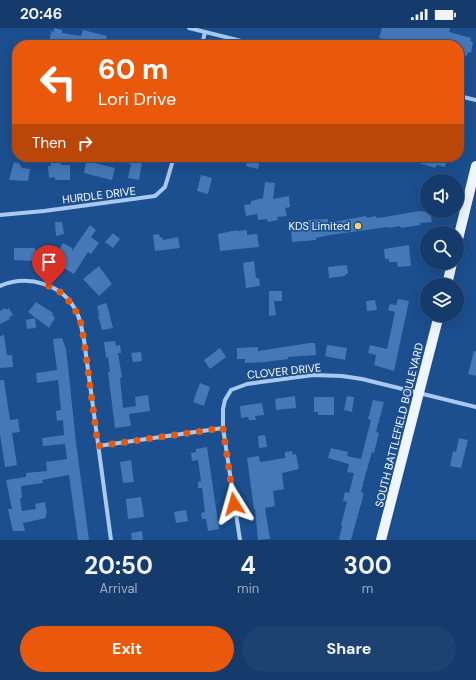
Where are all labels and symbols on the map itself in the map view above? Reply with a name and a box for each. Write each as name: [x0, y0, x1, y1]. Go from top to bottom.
street label: HURDLE DRIVE: [61, 184, 137, 206]
place label: KDS Limited: [289, 219, 350, 233]
marker: KDS Limited: [353, 221, 363, 231]
pin: [32, 245, 66, 286]
street label: SOUTH BATTLEFIELD BOULEVARD: [372, 341, 426, 509]
street label: CLOVER DRIVE: [246, 360, 322, 382]
position arrow: [213, 483, 255, 525]

